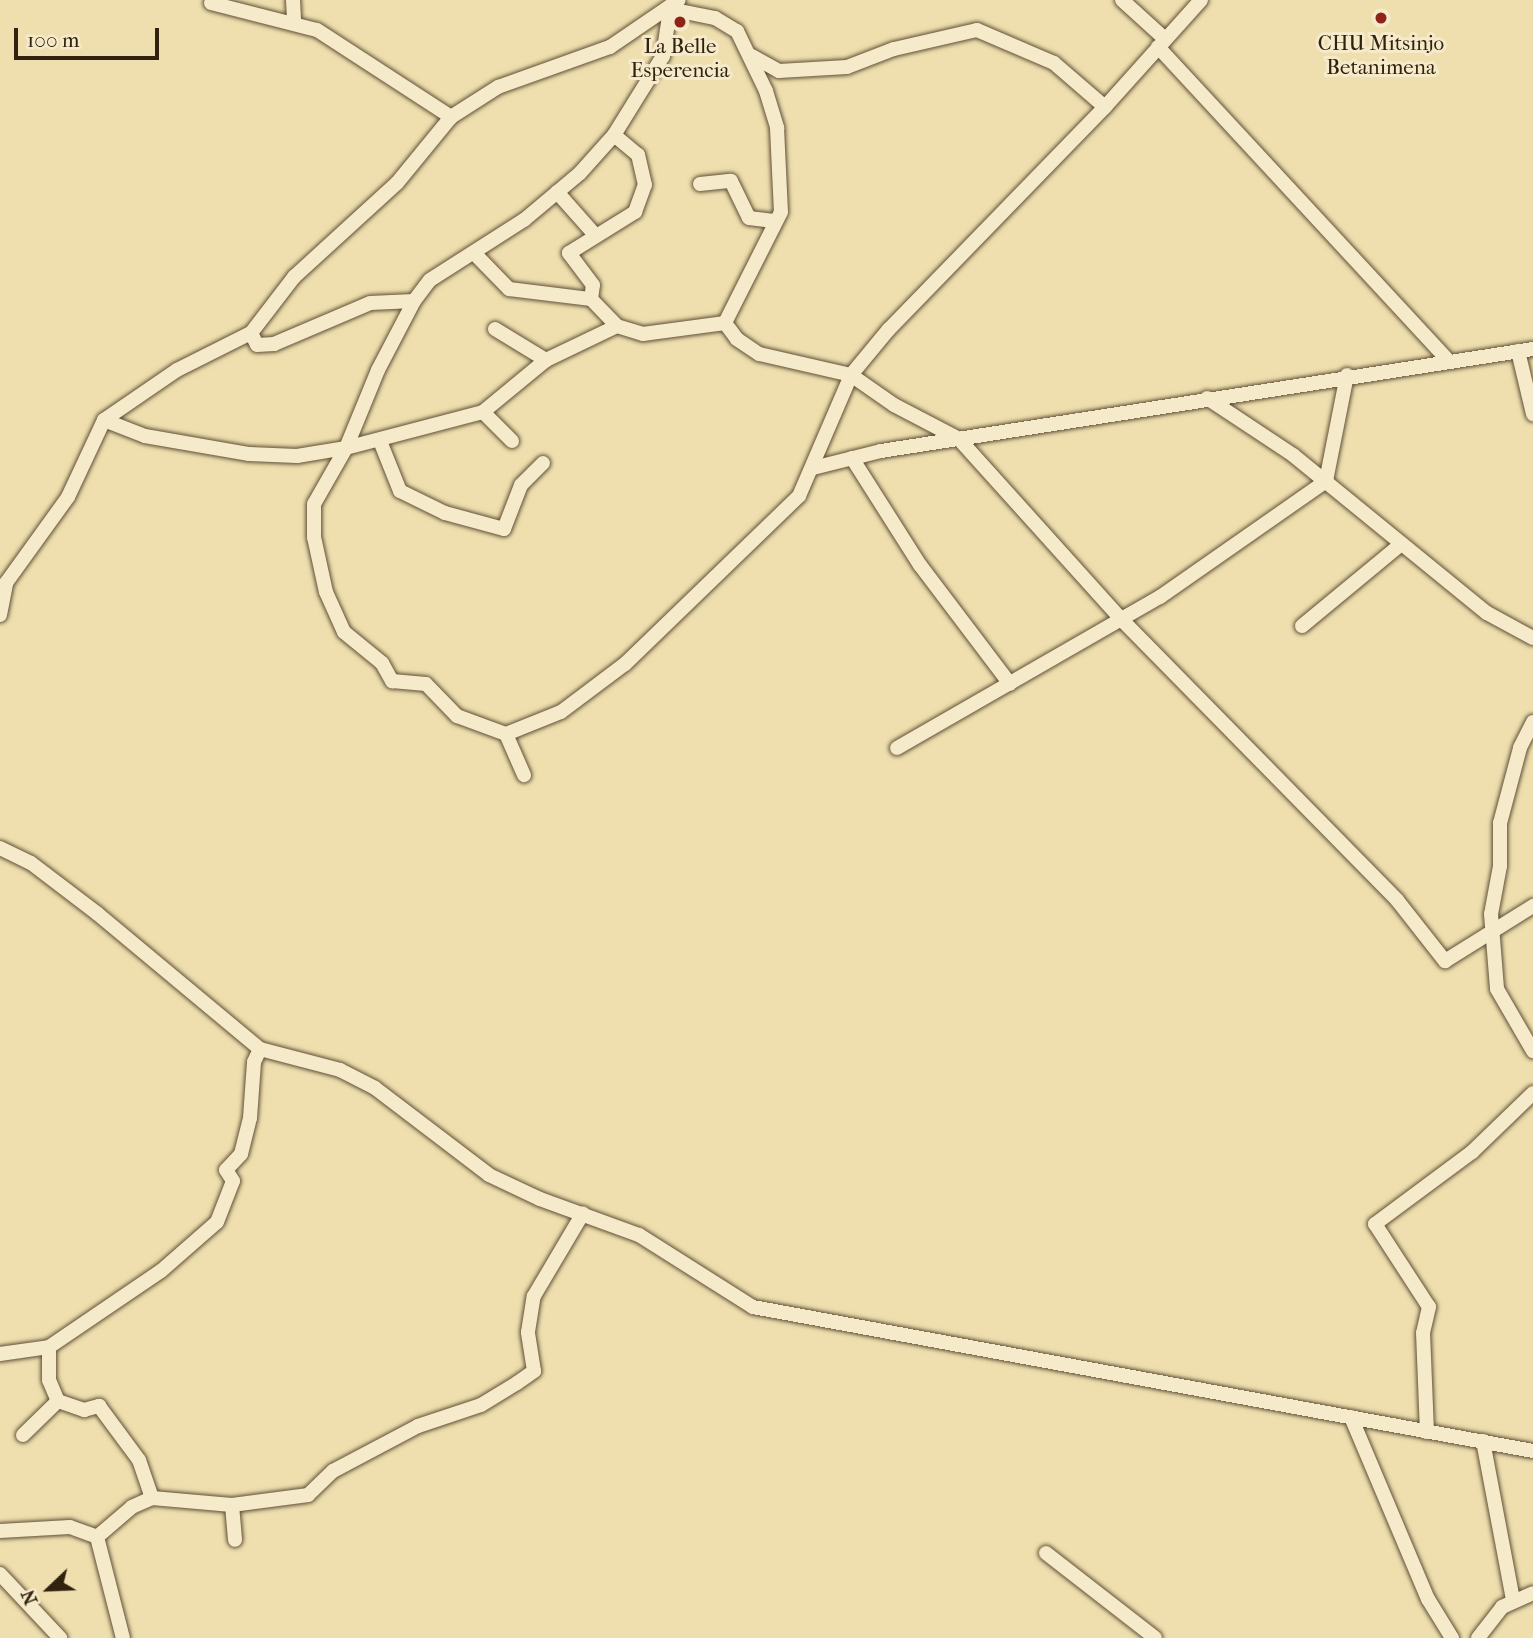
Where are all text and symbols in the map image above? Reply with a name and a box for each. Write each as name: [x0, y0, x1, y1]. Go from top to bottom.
marker: CHU Mitsinjo Betanimena: [1371, 8, 1391, 28]
scale bar: [18, 14, 163, 58]
marker: La Belle Esperencia: [672, 14, 688, 30]
text: 100 m: [27, 28, 80, 52]
place label: CHU Mitsinjo Betanimena: [1318, 30, 1444, 80]
place label: La Belle Esperencia: [631, 33, 729, 83]
north arrow: [14, 1554, 84, 1624]
text: N: [17, 1586, 43, 1608]

